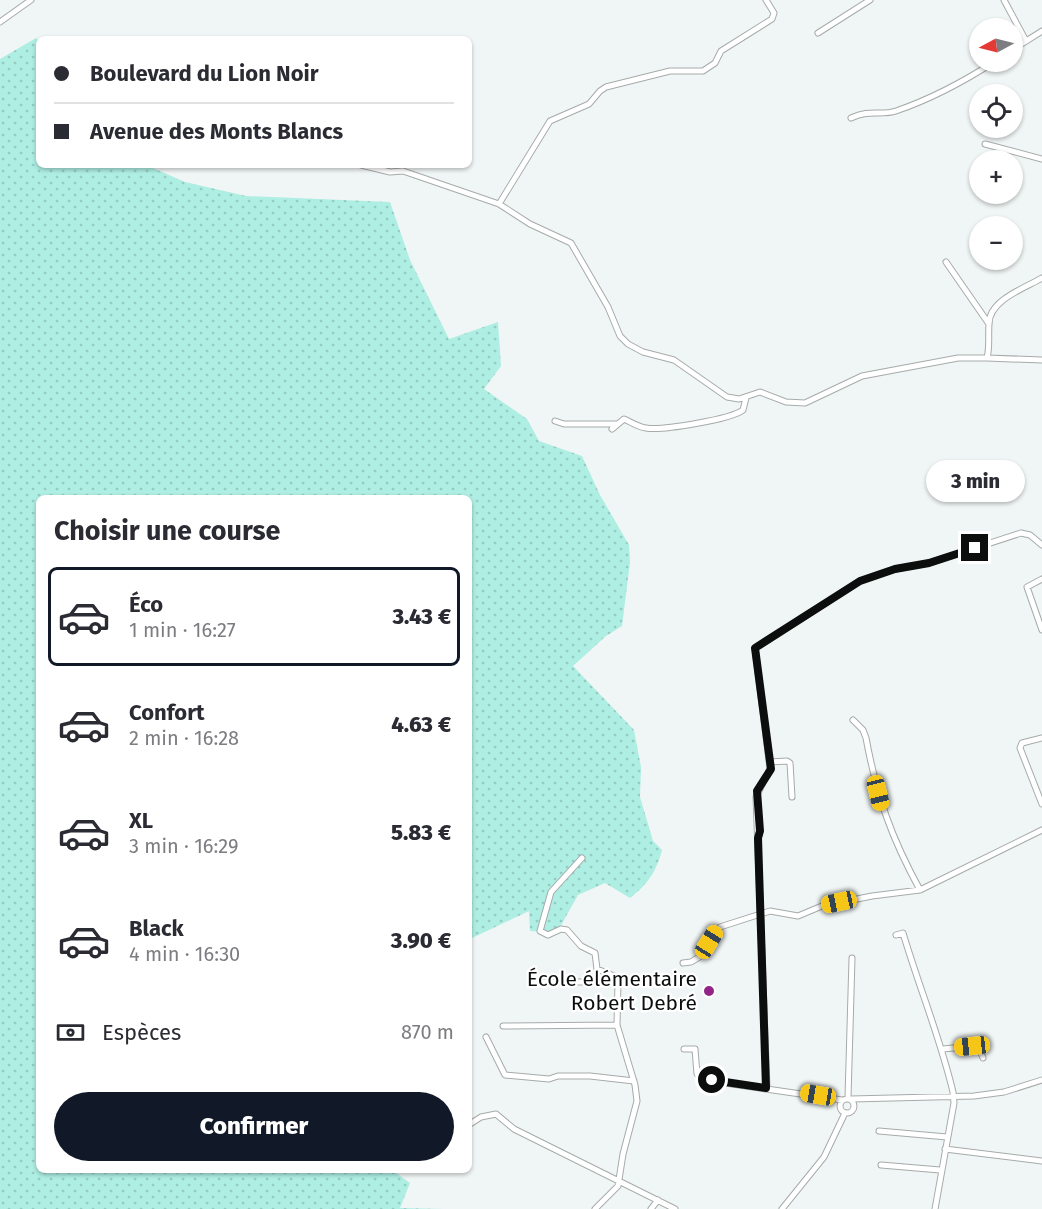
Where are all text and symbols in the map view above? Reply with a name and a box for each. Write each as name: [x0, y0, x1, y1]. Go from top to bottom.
north arrow: [969, 18, 1023, 72]
map controls: [969, 18, 1023, 270]
text: Boulevard du Lion Noir: [90, 60, 319, 87]
button: locate: [969, 84, 1023, 138]
text: Avenue des Monts Blancs: [90, 118, 343, 145]
button: +: [969, 150, 1023, 204]
button: −: [969, 216, 1023, 270]
callout: 3 min: [926, 461, 1024, 503]
text: 3 min: [951, 469, 1000, 493]
text: Choisir une course: [54, 515, 280, 547]
route end: [961, 534, 988, 561]
icon: car: [57, 590, 111, 644]
text: Éco: [129, 591, 163, 618]
text: 3.43 €: [393, 603, 451, 630]
text: 1 min · 16:27: [129, 618, 236, 642]
icon: car: [57, 698, 111, 752]
text: Confort: [129, 699, 205, 726]
text: 4.63 €: [391, 711, 451, 738]
text: 2 min · 16:28: [129, 726, 239, 750]
car: [865, 773, 891, 813]
icon: car: [57, 806, 111, 860]
text: XL: [129, 807, 153, 834]
text: 5.83 €: [391, 819, 451, 846]
text: 3 min · 16:29: [129, 834, 239, 858]
car: [820, 889, 858, 915]
icon: car: [57, 914, 111, 968]
text: Black: [129, 915, 184, 942]
car: [692, 922, 726, 962]
text: 3.90 €: [391, 927, 451, 954]
text: 4 min · 16:30: [129, 942, 240, 966]
place label: École élémentaire Robert Debré: [527, 966, 697, 1016]
marker: École élémentaire Robert Debré: [702, 984, 716, 998]
icon: cash: [54, 1016, 87, 1049]
text: Espèces: [102, 1019, 181, 1046]
text: 870 m: [401, 1020, 454, 1044]
car: [953, 1035, 991, 1057]
route start: [698, 1066, 725, 1093]
car: [799, 1083, 837, 1107]
button: Confirmer: [54, 1092, 454, 1161]

